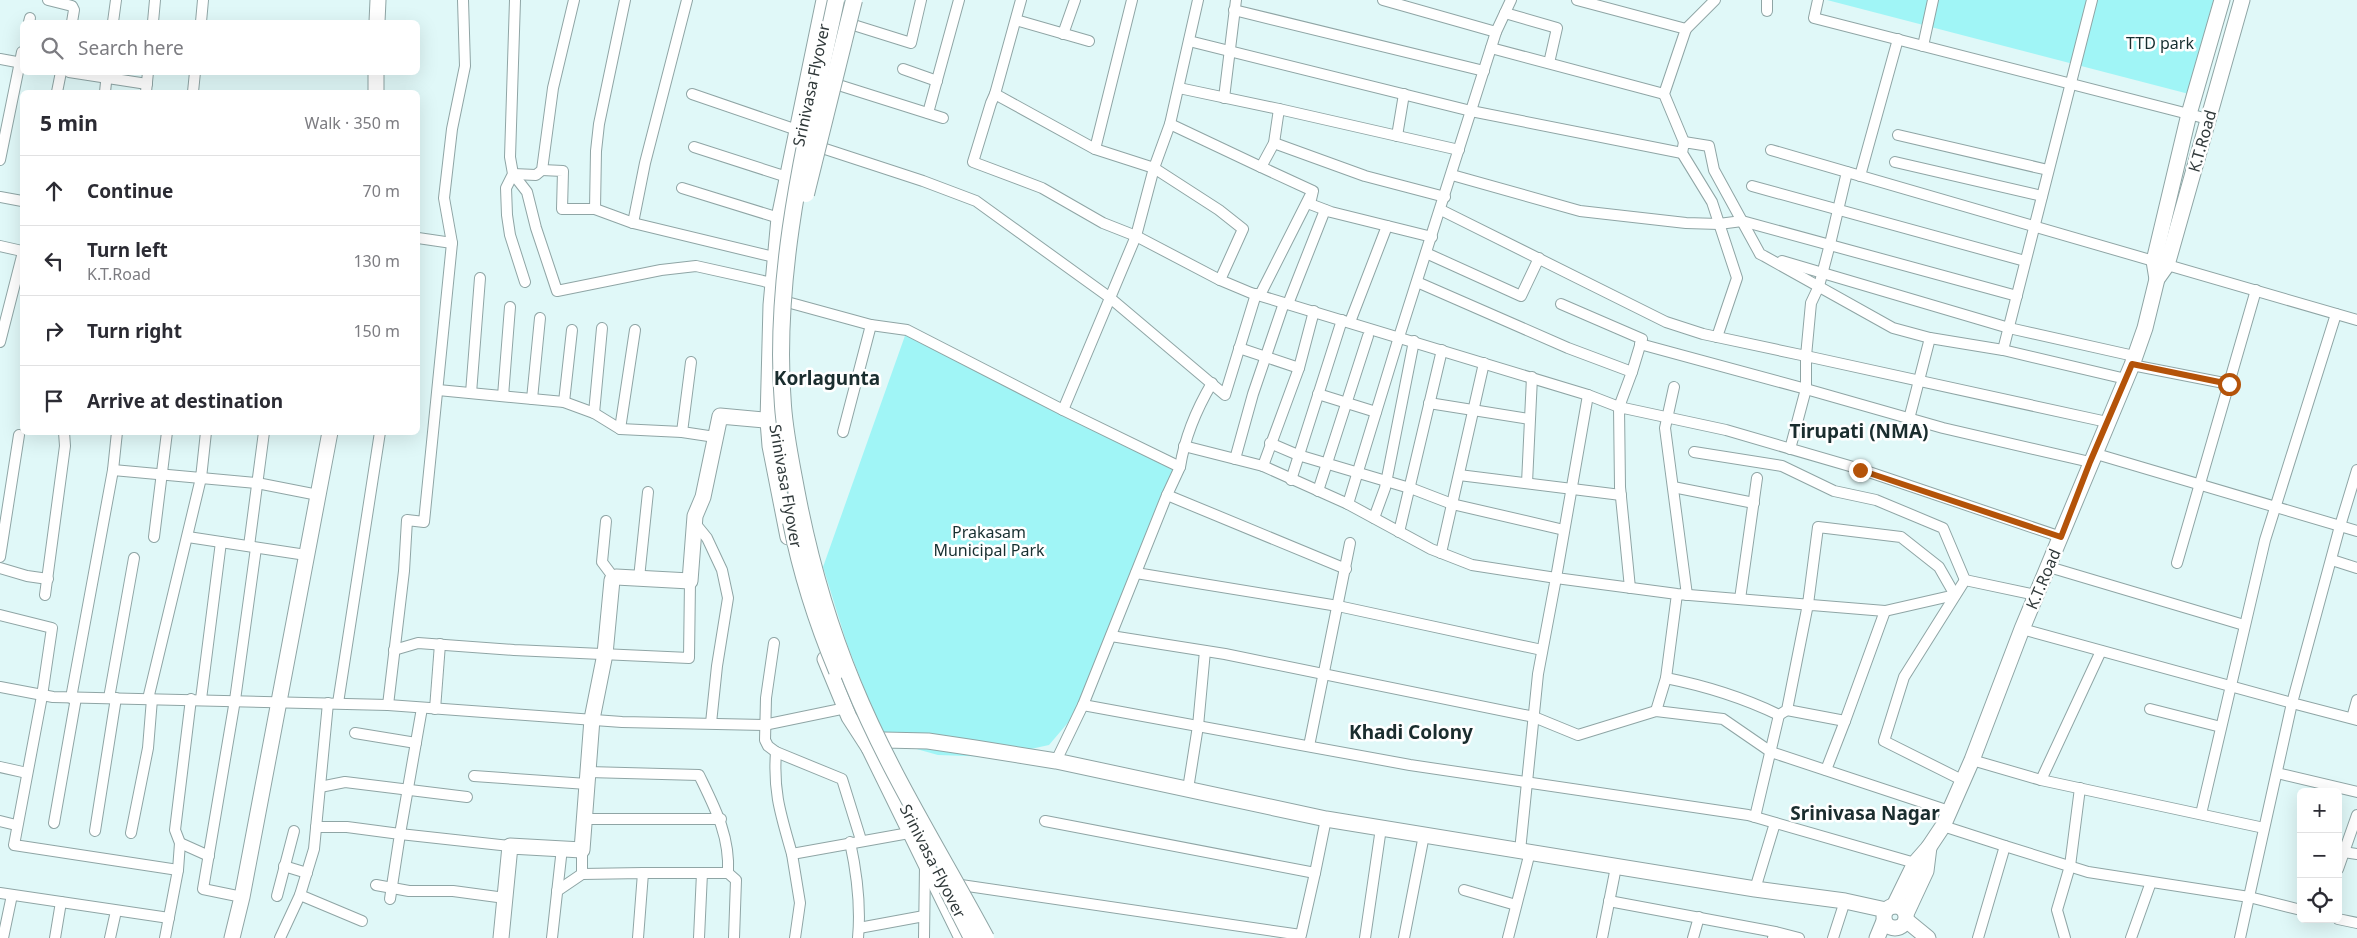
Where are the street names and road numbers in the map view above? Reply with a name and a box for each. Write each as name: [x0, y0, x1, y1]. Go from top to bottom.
street label: Srinivasa Flyover: [787, 21, 835, 148]
street label: K.T.Road: [2183, 107, 2221, 175]
street label: Srinivasa Flyover: [764, 422, 808, 550]
street label: K.T.Road: [2020, 545, 2066, 613]
street label: Srinivasa Flyover: [895, 800, 971, 922]

